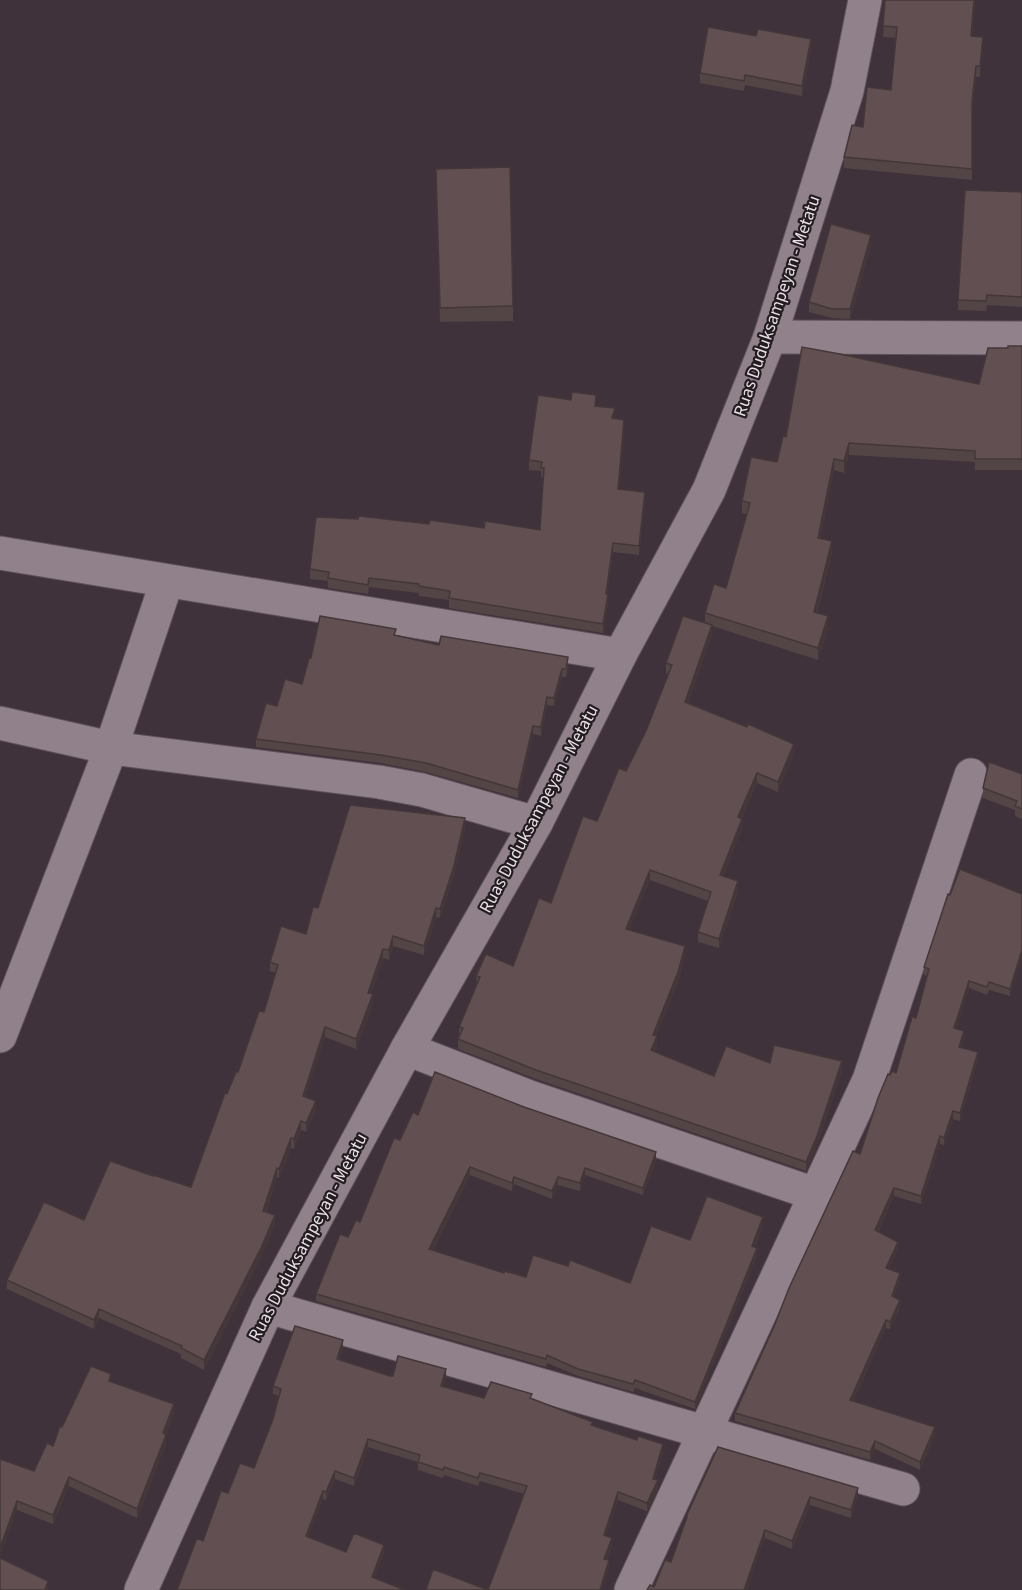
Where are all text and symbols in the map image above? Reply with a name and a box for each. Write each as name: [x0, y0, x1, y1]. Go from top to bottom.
street label: Ruas Duduksampeyan - Metatu: [727, 192, 827, 420]
street label: Ruas Duduksampeyan - Metatu: [473, 701, 605, 917]
street label: Ruas Duduksampeyan - Metatu: [242, 1129, 374, 1345]

